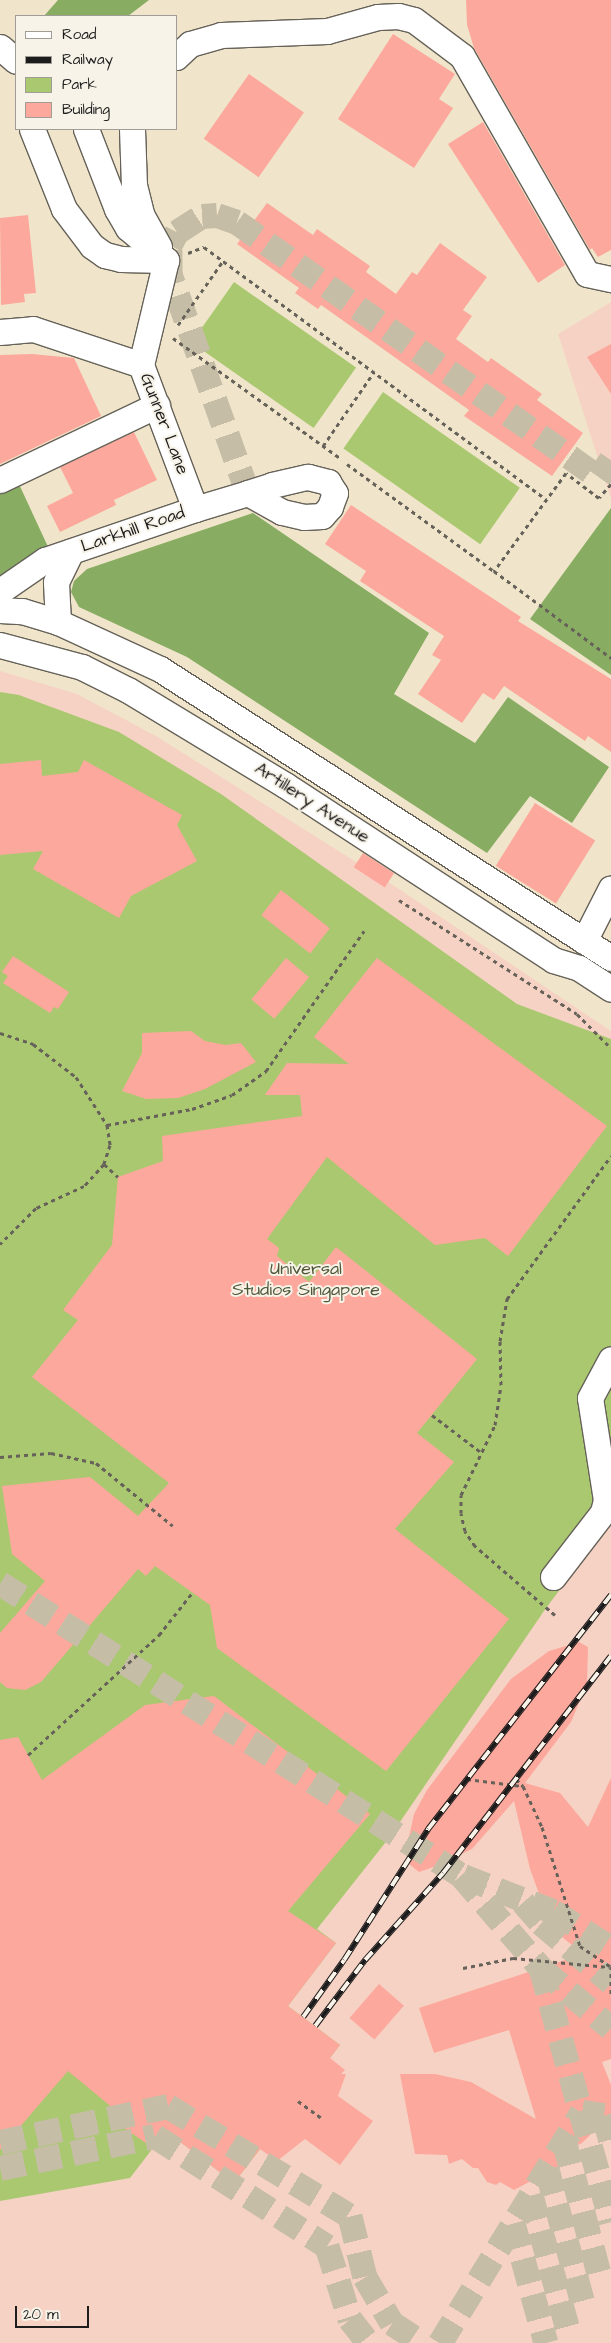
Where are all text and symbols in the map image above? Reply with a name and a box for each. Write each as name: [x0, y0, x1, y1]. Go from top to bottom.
legend: [15, 15, 178, 130]
text: Road: [62, 24, 96, 45]
text: Railway: [62, 49, 113, 70]
text: Park: [62, 74, 97, 95]
text: Building: [62, 99, 110, 120]
street label: Gunner Lane: [135, 370, 193, 478]
street label: Larkhill Road: [78, 502, 188, 558]
street label: Artillery Avenue: [251, 758, 373, 848]
park label: Universal Studios Singapore: [232, 1259, 380, 1302]
scale bar: [18, 2296, 91, 2328]
text: 20 m: [23, 2304, 59, 2325]

